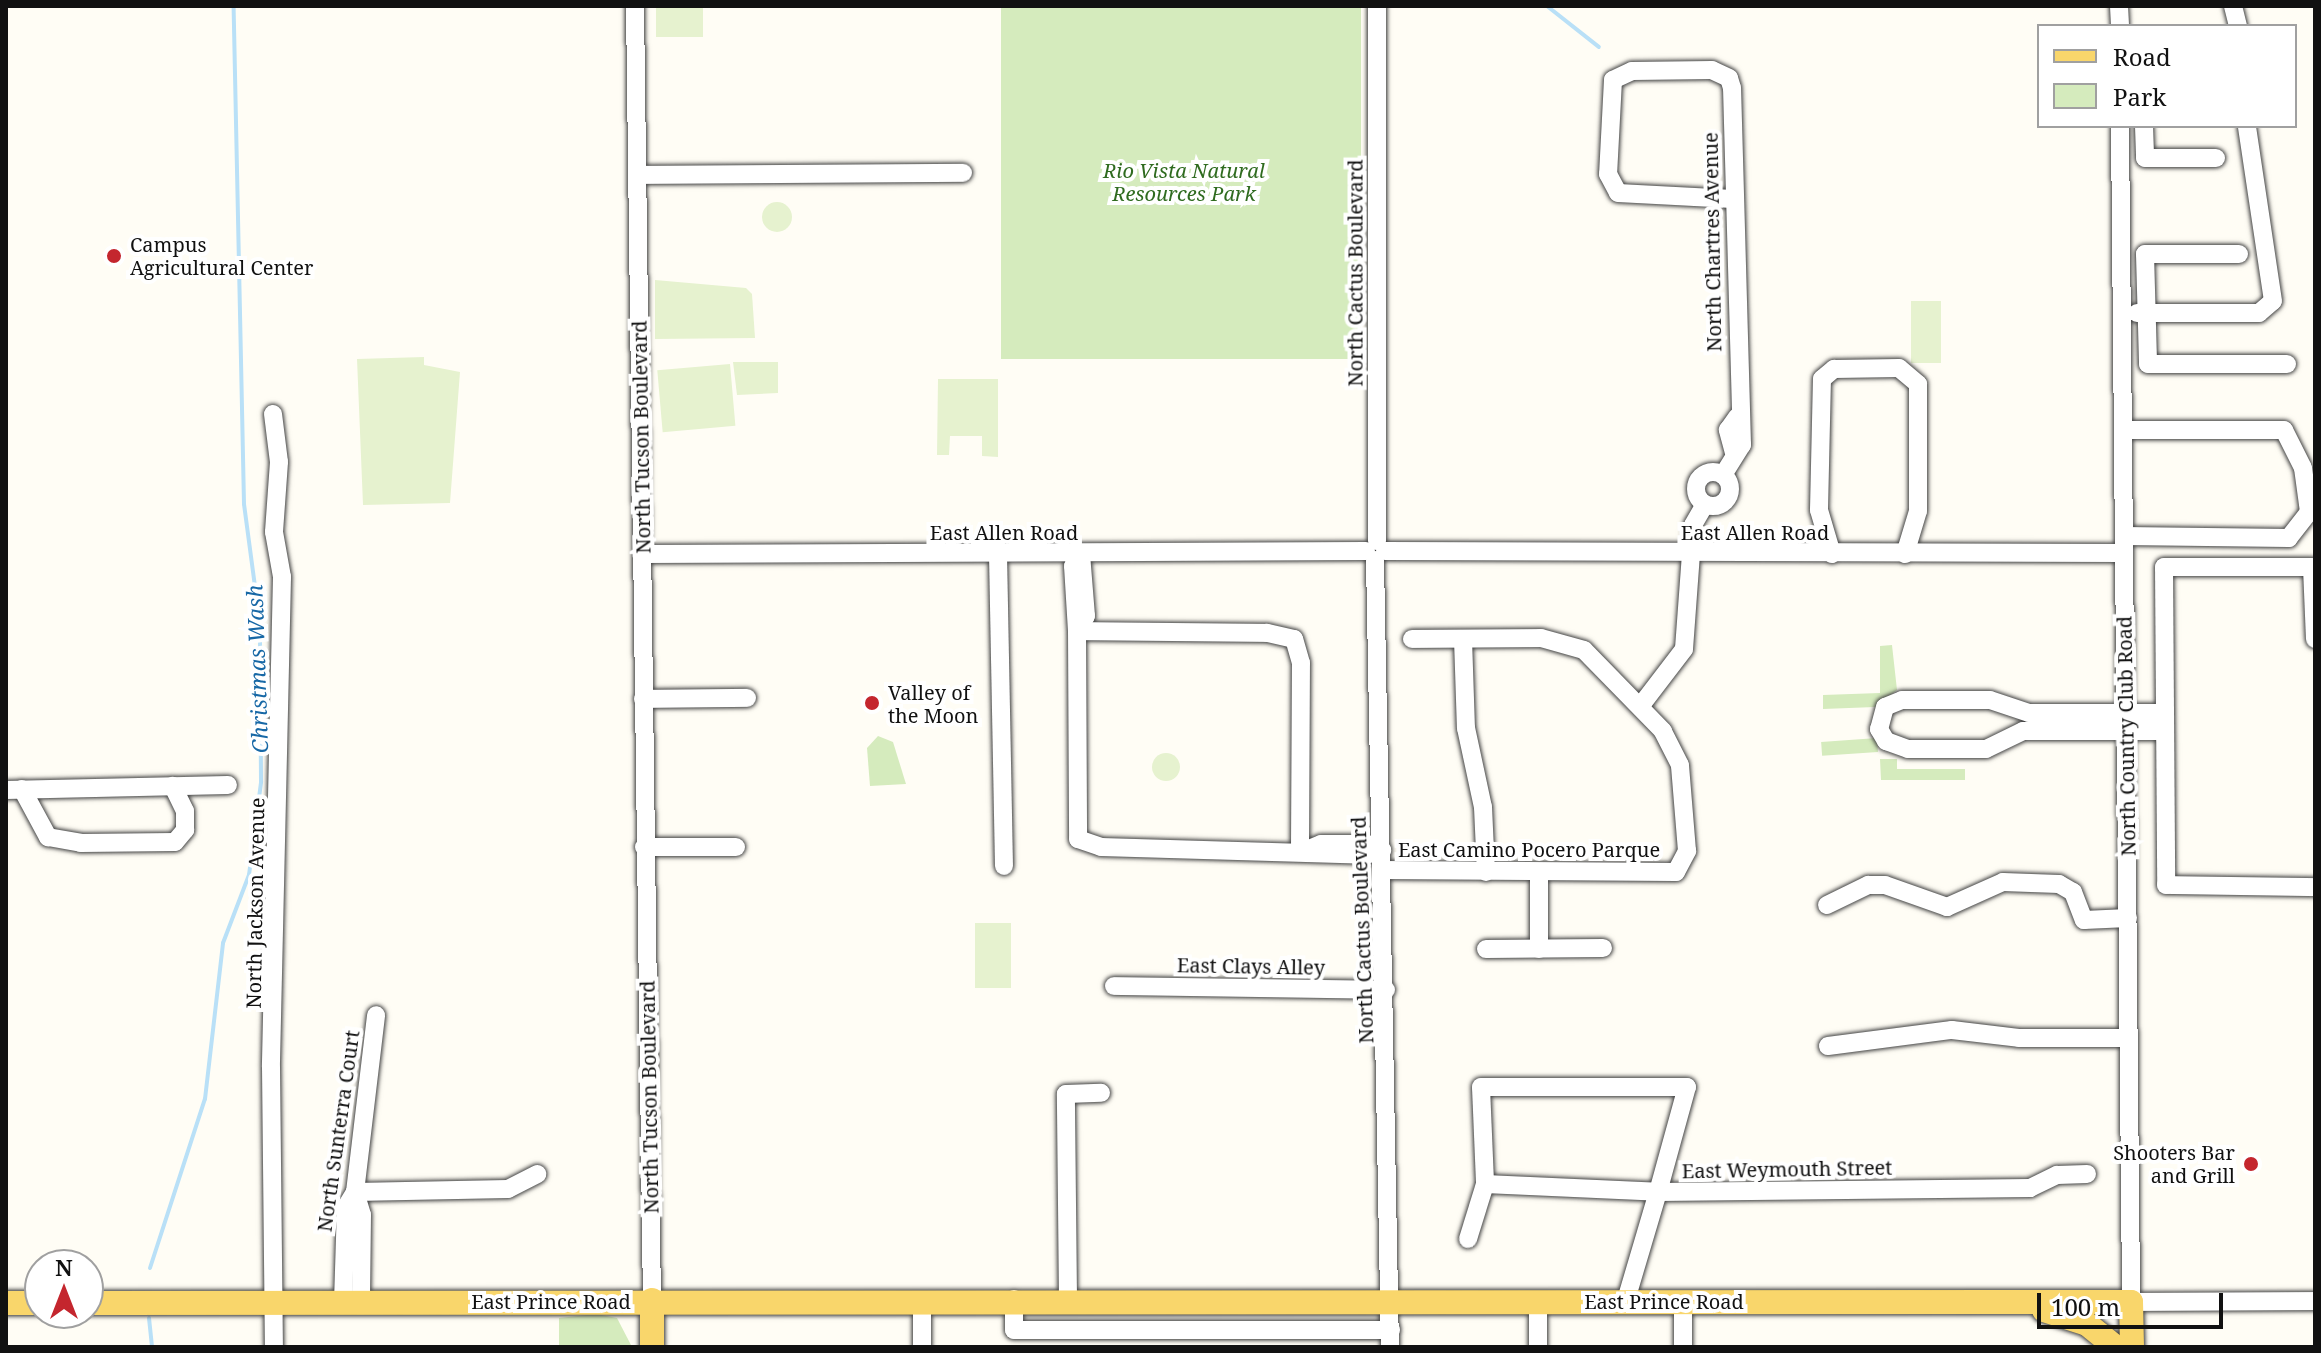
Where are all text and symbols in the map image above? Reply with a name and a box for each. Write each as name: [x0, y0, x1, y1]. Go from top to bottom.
legend: [2037, 24, 2297, 128]
text: Road: [2113, 40, 2171, 73]
text: Park: [2113, 80, 2166, 113]
street label: North Chartres Avenue: [1698, 132, 1726, 352]
park label: Rio Vista Natural Resources Park: [1103, 159, 1265, 206]
street label: North Cactus Boulevard: [1343, 159, 1367, 387]
place label: Campus Agricultural Center: [130, 232, 313, 279]
marker: Campus Agricultural Center: [105, 247, 123, 265]
street label: North Tucson Boulevard: [627, 320, 655, 554]
street label: East Allen Road: [930, 520, 1078, 544]
street label: East Allen Road: [1681, 520, 1829, 544]
water label: Christmas Wash: [241, 584, 273, 754]
street label: North Country Club Road: [2112, 616, 2140, 856]
place label: Valley of the Moon: [888, 680, 978, 727]
marker: Valley of the Moon: [863, 694, 881, 712]
street label: North Jackson Avenue: [241, 797, 269, 1009]
street label: North Cactus Boulevard: [1346, 816, 1378, 1044]
street label: East Camino Pocero Parque: [1398, 837, 1660, 861]
street label: East Clays Alley: [1177, 953, 1325, 979]
street label: North Tucson Boulevard: [635, 980, 663, 1214]
street label: North Sunterra Court: [312, 1029, 364, 1233]
place label: Shooters Bar and Grill: [2113, 1140, 2235, 1187]
street label: East Weymouth Street: [1682, 1155, 1892, 1183]
marker: Shooters Bar and Grill: [2242, 1155, 2260, 1173]
north arrow: [24, 1249, 104, 1329]
text: N: [55, 1252, 73, 1282]
scale bar: [2041, 1277, 2227, 1327]
street label: East Prince Road: [471, 1289, 631, 1313]
street label: East Prince Road: [1584, 1289, 1744, 1313]
text: 100 m: [2051, 1290, 2120, 1323]

